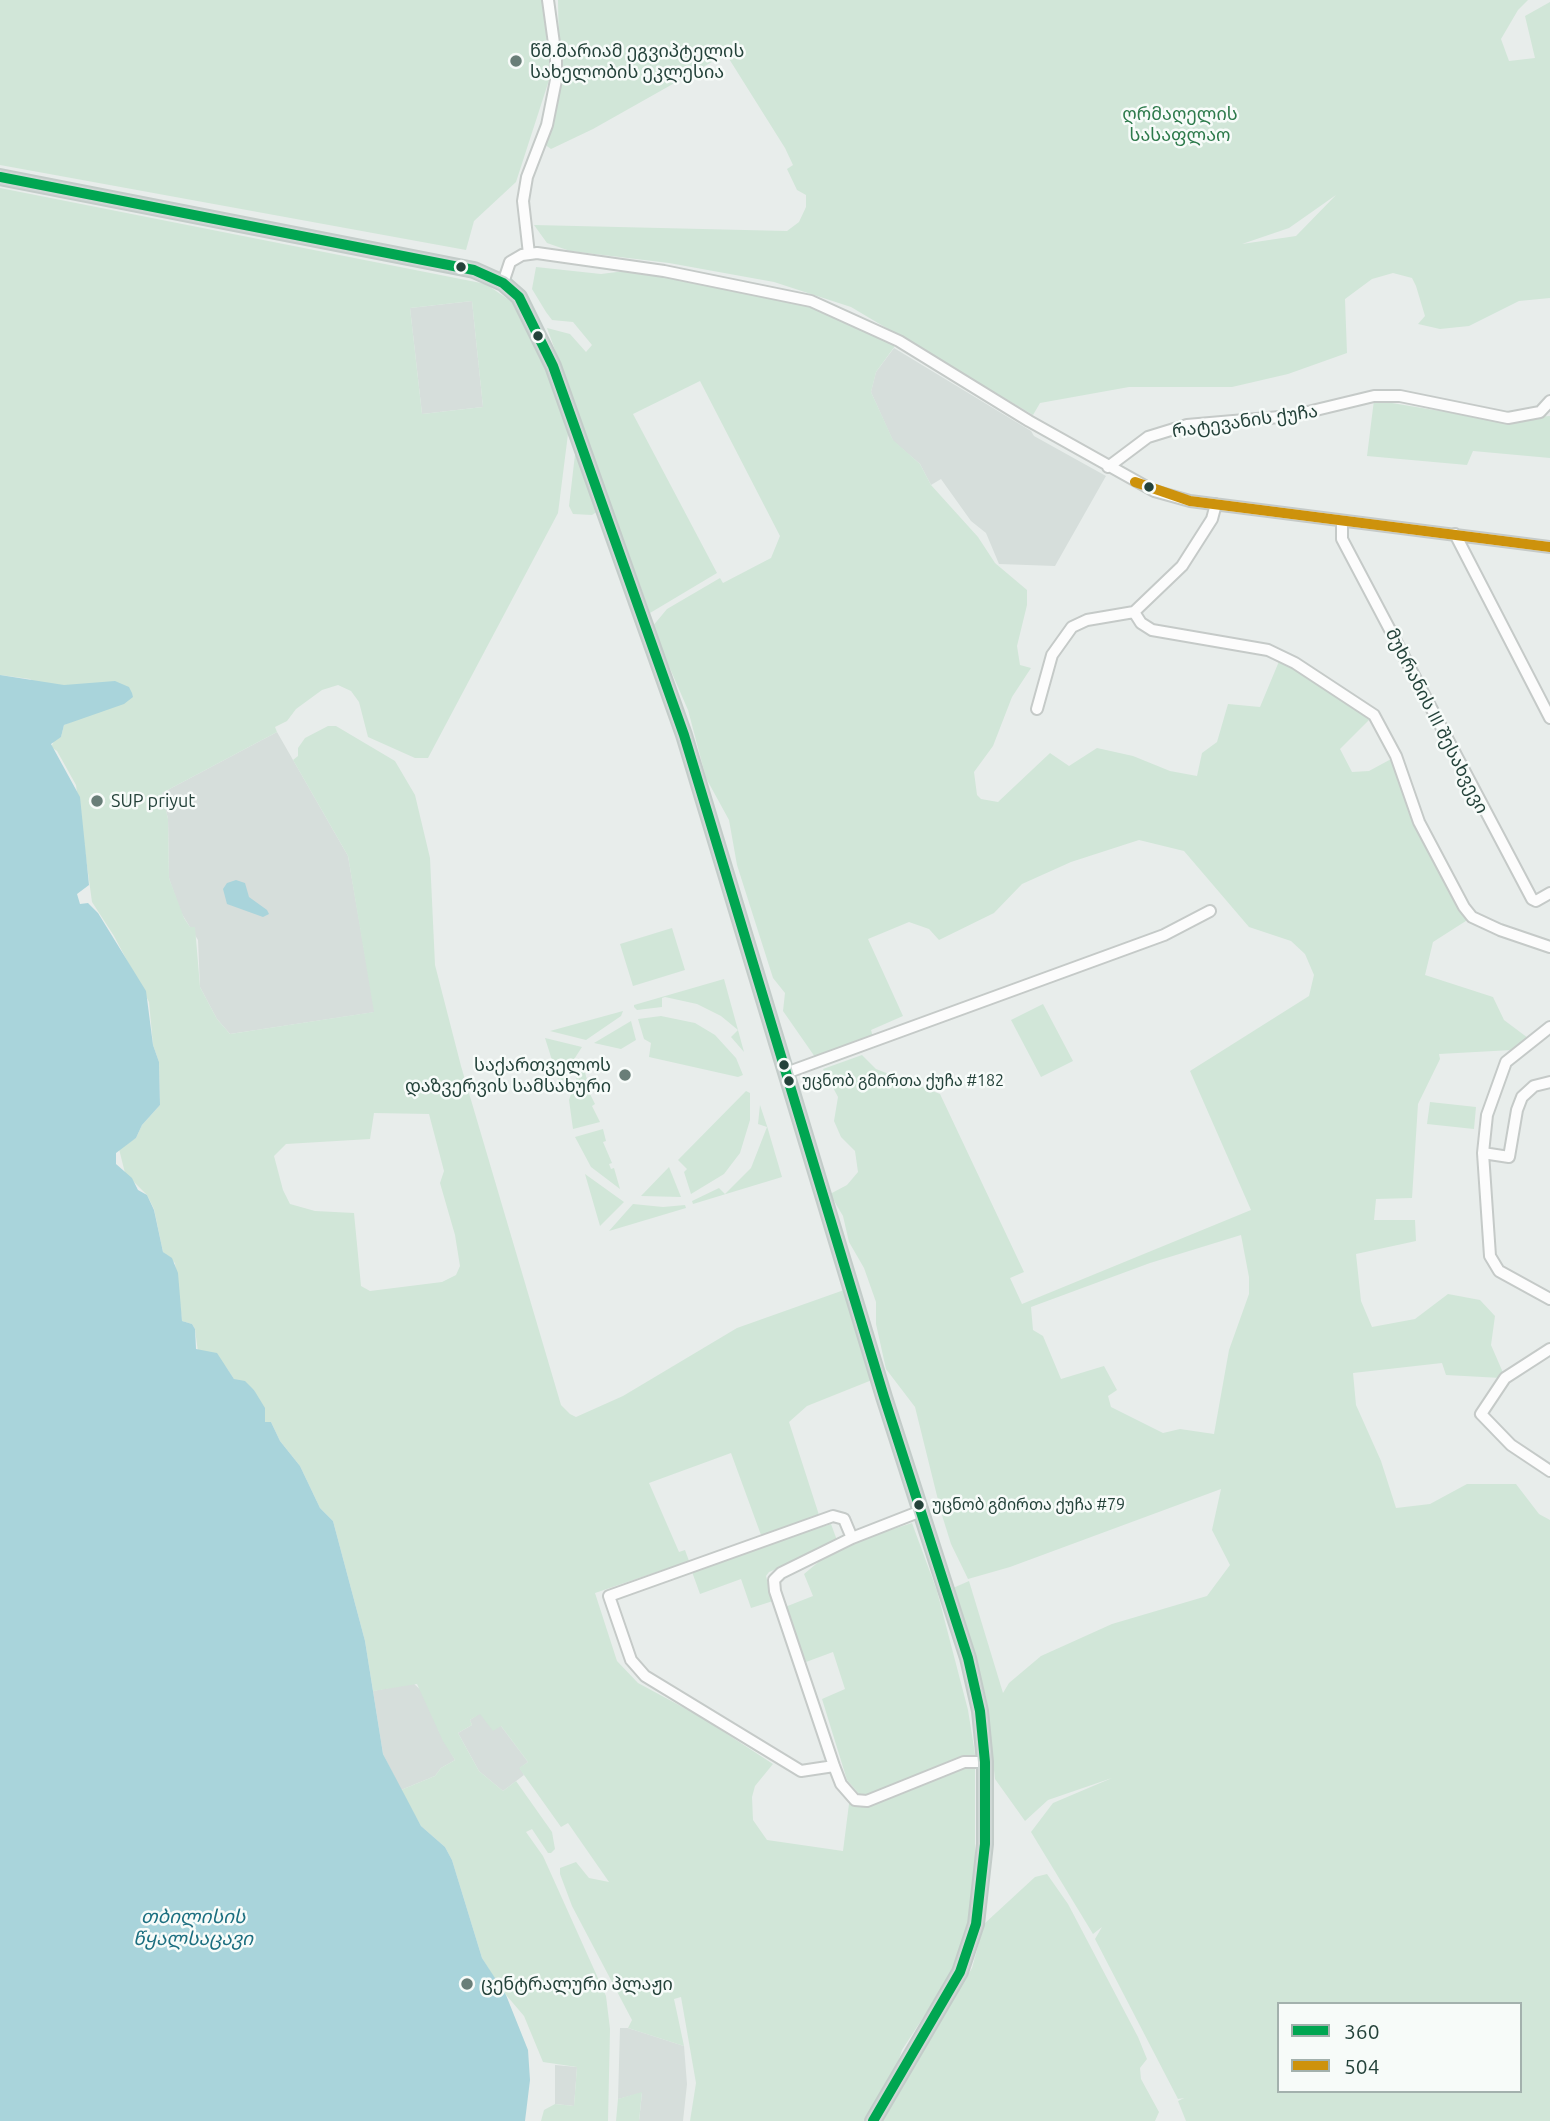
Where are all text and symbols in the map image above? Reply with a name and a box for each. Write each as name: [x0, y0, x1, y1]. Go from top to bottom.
place label: წმ.მარიამ ეგვიპტელის სახელობის ეკლესია: [530, 40, 744, 82]
marker: წმ.მარიამ ეგვიპტელის სახელობის ეკლესია: [508, 53, 524, 69]
park label: ღრმაღელის სასაფლაო: [1122, 103, 1238, 146]
unlabelled marker: [454, 260, 468, 274]
unlabelled marker: [531, 329, 545, 343]
street label: რატევანის ქუჩა: [1171, 400, 1319, 442]
unlabelled marker: [1142, 480, 1156, 494]
street label: მუხრანის III შესახვევი: [1381, 625, 1493, 817]
place label: SUP priyut: [111, 790, 195, 812]
marker: SUP priyut: [89, 793, 105, 809]
place label: საქართველოს დაზვერვის სამსახური: [405, 1054, 611, 1096]
unlabelled marker: [777, 1058, 791, 1072]
marker: საქართველოს დაზვერვის სამსახური: [617, 1067, 633, 1083]
place label: უცნობ გმირთა ქუჩა #182: [802, 1071, 1004, 1091]
marker: უცნობ გმირთა ქუჩა #182: [782, 1074, 796, 1088]
place label: უცნობ გმირთა ქუჩა #79: [932, 1495, 1125, 1515]
marker: უცნობ გმირთა ქუჩა #79: [912, 1498, 926, 1512]
water label: თბილისის წყალსაცავი: [133, 1906, 253, 1950]
place label: ცენტრალური პლაჟი: [481, 1973, 673, 1995]
marker: ცენტრალური პლაჟი: [459, 1976, 475, 1992]
legend: [1277, 2002, 1522, 2093]
text: 360: [1344, 2019, 1380, 2043]
text: 504: [1344, 2054, 1380, 2078]

